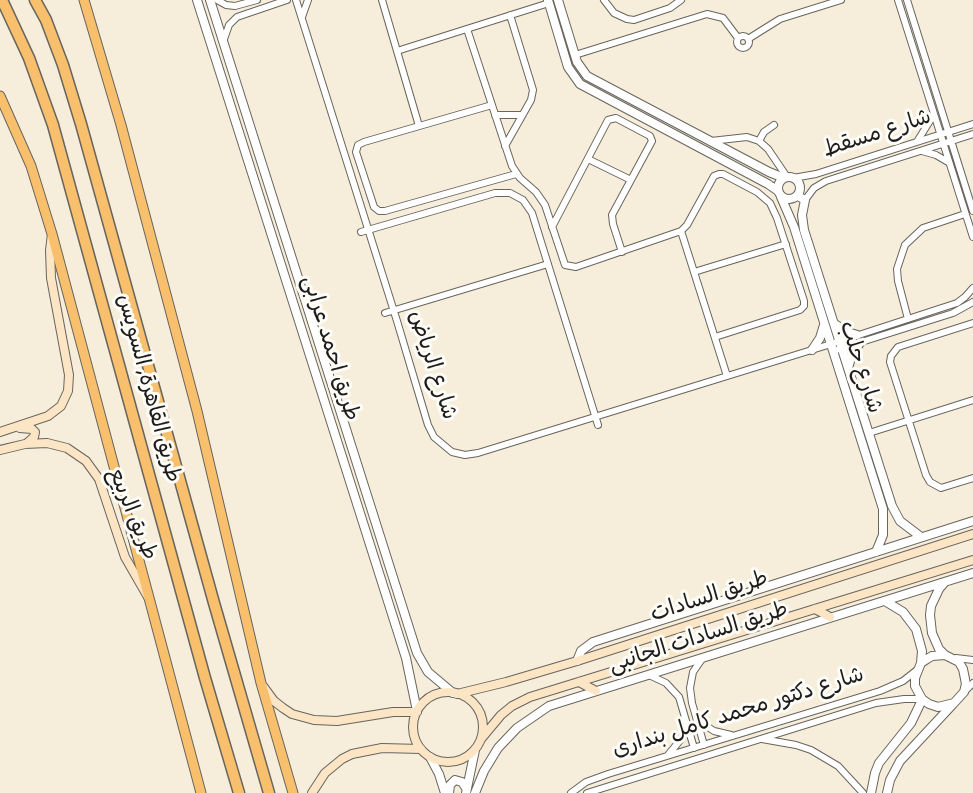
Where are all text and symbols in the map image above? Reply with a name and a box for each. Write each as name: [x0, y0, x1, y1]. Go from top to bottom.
street label: شارع مسقط: [821, 106, 935, 166]
street label: طريق احمد عرابى: [293, 273, 363, 425]
street label: طريق القاهرة, السويس: [108, 292, 184, 486]
street label: شارع الرياض: [400, 308, 460, 424]
street label: شارع حلب: [831, 319, 885, 417]
street label: طريق الربيع: [99, 465, 161, 565]
street label: طريق السادات: [648, 568, 772, 630]
street label: طريق السادات الجانبى: [606, 599, 792, 681]
street label: شارع دكتور محمد كامل بندارى: [610, 664, 868, 766]

